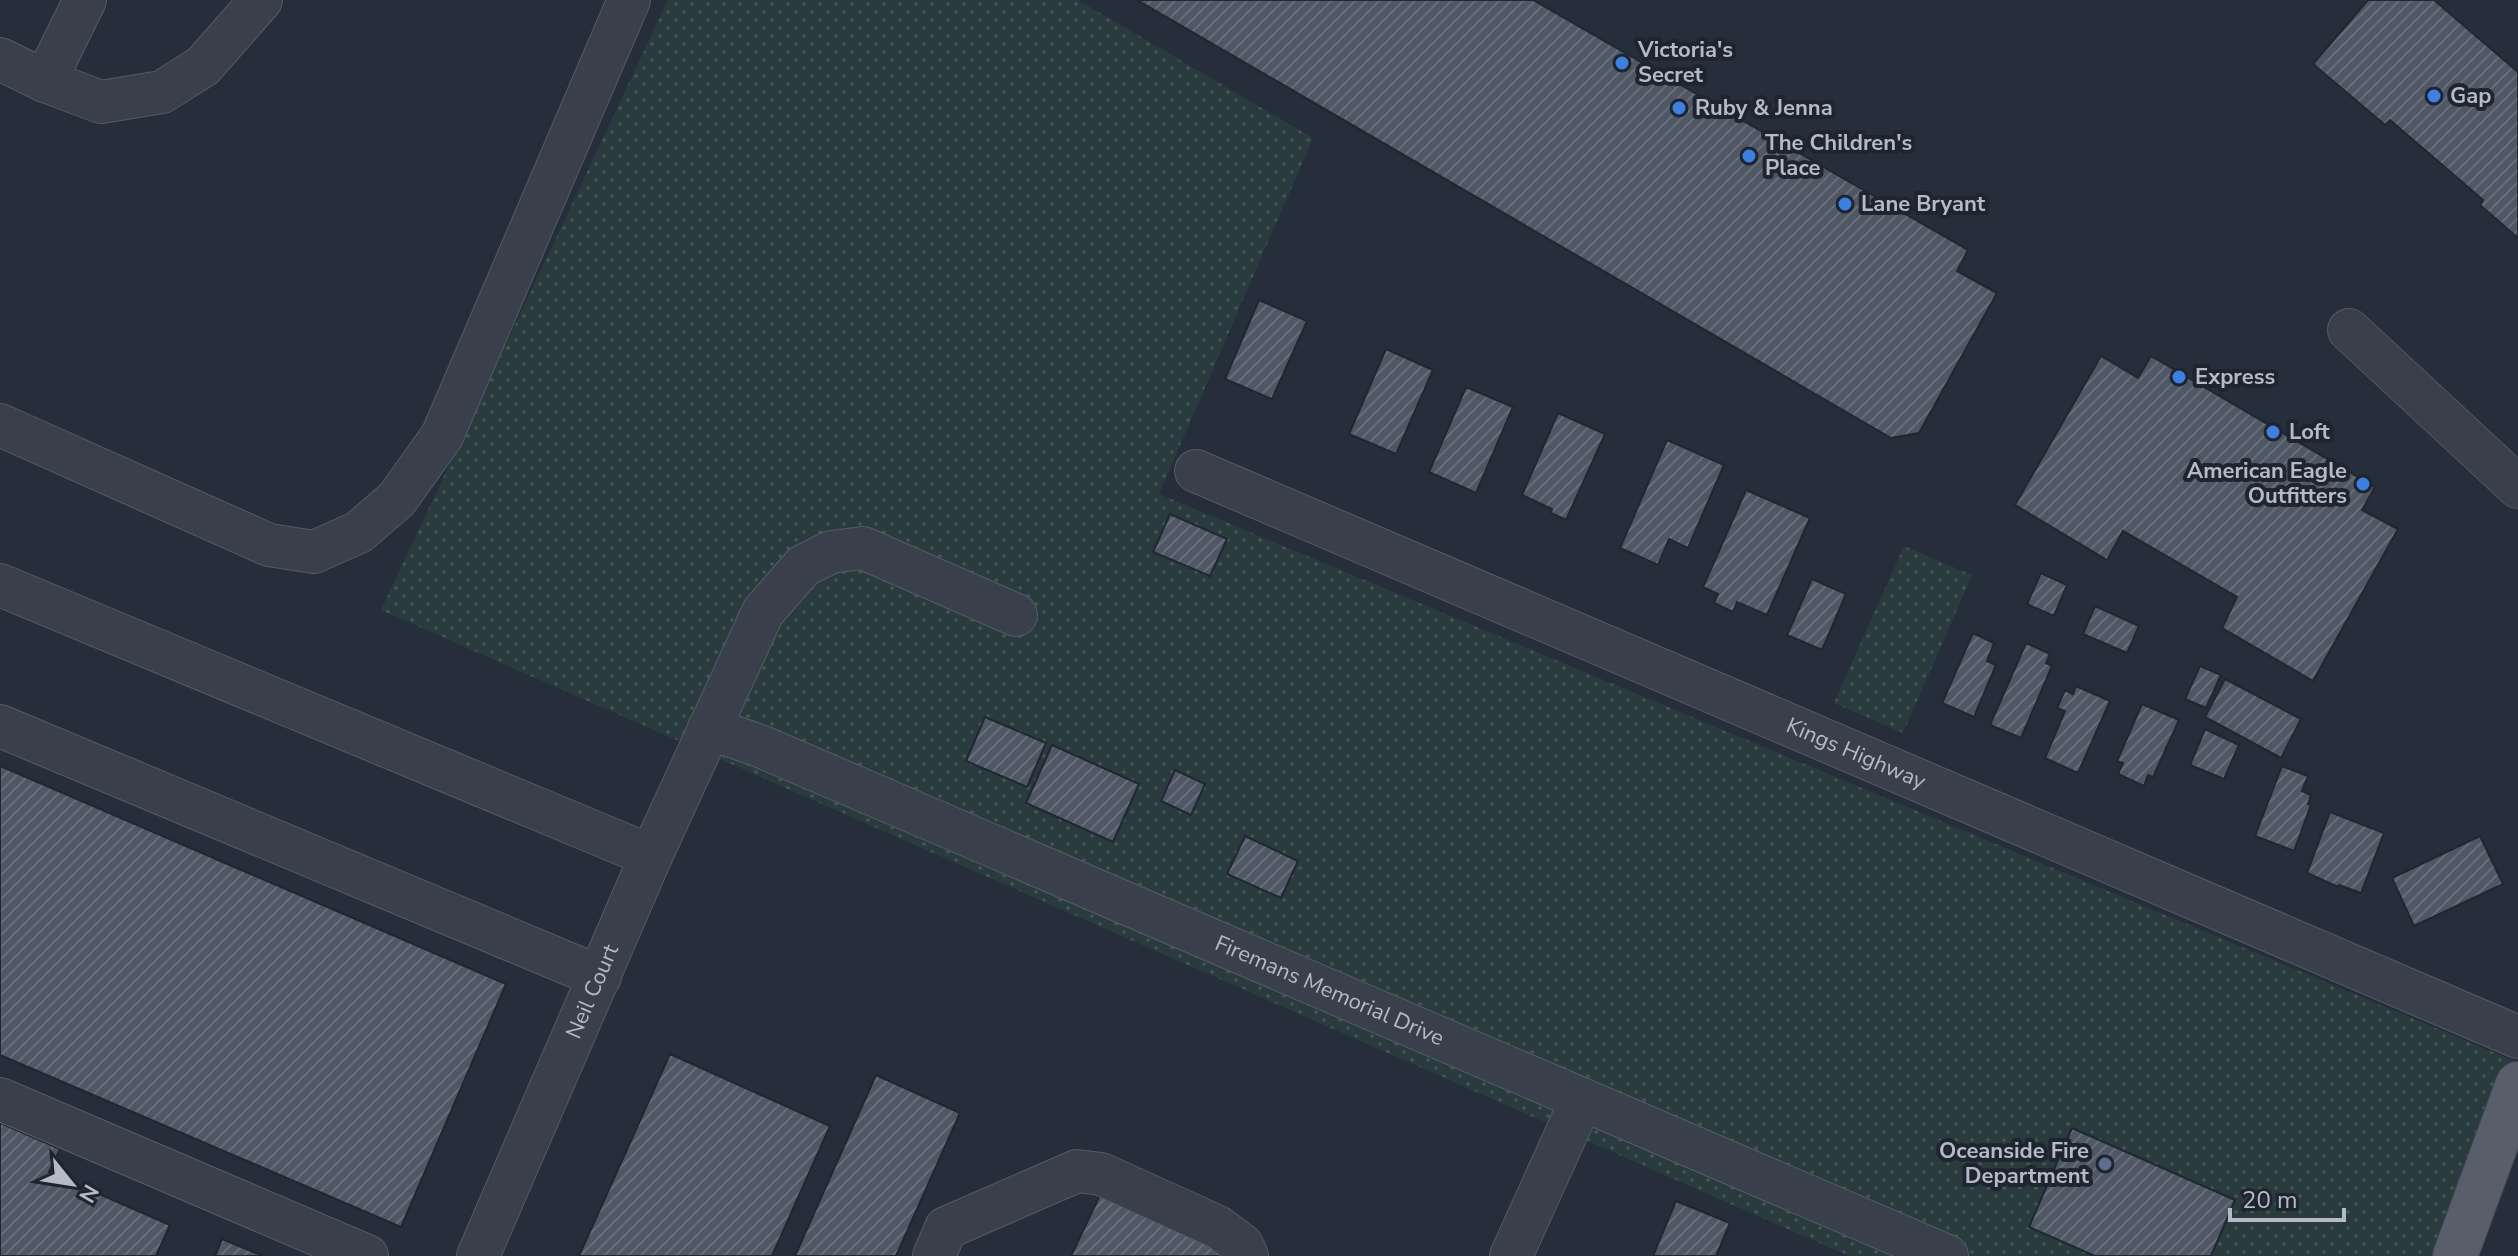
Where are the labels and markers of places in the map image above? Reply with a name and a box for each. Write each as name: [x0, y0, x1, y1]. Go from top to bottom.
place label: Victoria's Secret: [1637, 35, 1733, 90]
marker: Victoria's Secret: [1613, 54, 1631, 72]
place label: Gap: [2450, 81, 2491, 111]
marker: Gap: [2425, 87, 2443, 105]
place label: Ruby & Jenna: [1695, 93, 1833, 123]
marker: Ruby & Jenna: [1670, 99, 1688, 117]
place label: The Children's Place: [1765, 128, 1912, 183]
marker: The Children's Place: [1740, 147, 1758, 165]
place label: Lane Bryant: [1861, 189, 1986, 219]
marker: Lane Bryant: [1836, 195, 1854, 213]
place label: Express: [2195, 362, 2275, 392]
marker: Express: [2170, 368, 2188, 386]
place label: Loft: [2289, 417, 2330, 447]
marker: Loft: [2264, 423, 2282, 441]
place label: American Eagle Outfitters: [2187, 456, 2347, 511]
marker: American Eagle Outfitters: [2354, 475, 2372, 493]
place label: Oceanside Fire Department: [1939, 1136, 2090, 1191]
marker: Oceanside Fire Department: [2096, 1155, 2114, 1173]

